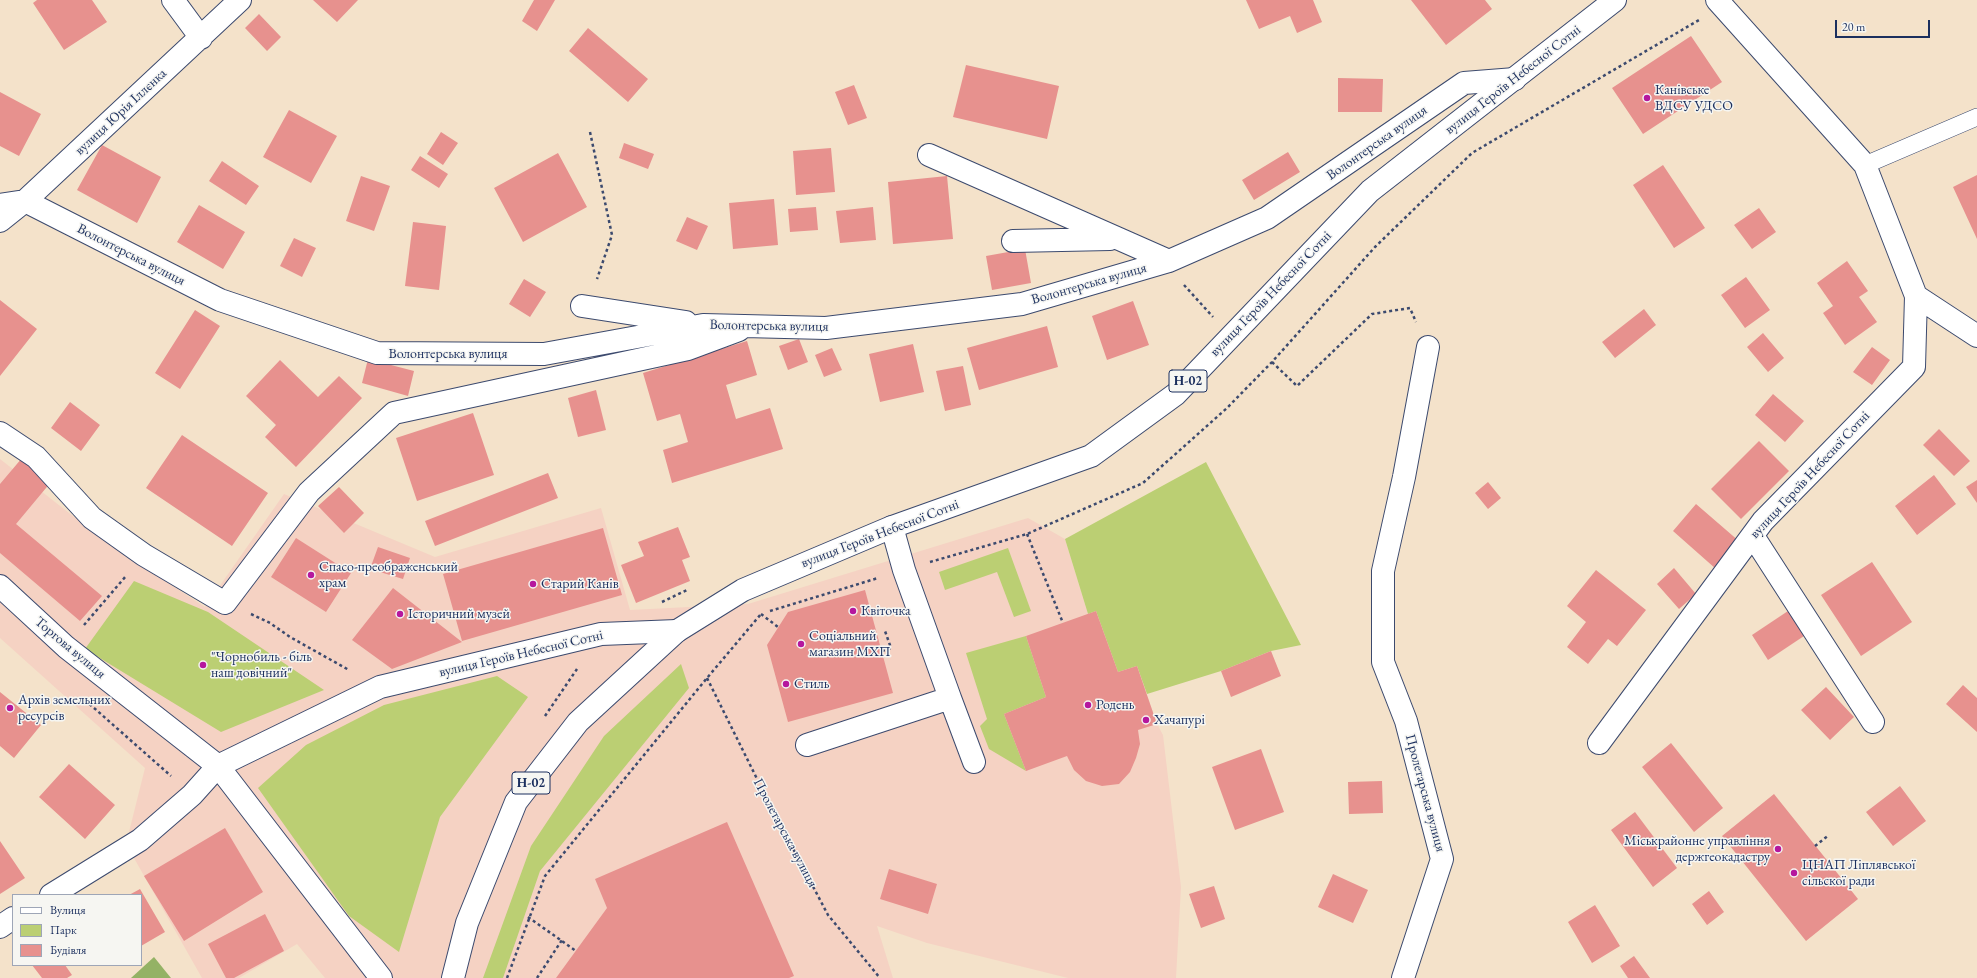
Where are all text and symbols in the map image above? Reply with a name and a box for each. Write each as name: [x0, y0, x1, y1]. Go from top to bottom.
scale bar: [1837, 12, 1932, 38]
text: 20 m: [1842, 19, 1865, 35]
street label: вулиця Героїв Небесної Сотні: [1442, 22, 1584, 138]
street label: вулиця Юрія Іллєнка: [72, 65, 170, 159]
place label: Канівське ВДСУ УДСО: [1655, 82, 1733, 114]
marker: Канівське ВДСУ УДСО: [1642, 93, 1652, 103]
street label: Волонтерська вулиця: [1323, 102, 1431, 184]
street label: Волонтерська вулиця: [74, 220, 188, 290]
street label: вулиця Героїв Небесної Сотні: [1207, 228, 1335, 360]
street label: Волонтерська вулиця: [1029, 260, 1149, 308]
street label: Волонтерська вулиця: [709, 317, 829, 335]
street label: Волонтерська вулиця: [388, 346, 508, 362]
road number: Н-02: [1169, 370, 1207, 392]
street label: вулиця Героїв Небесної Сотні: [1747, 408, 1873, 542]
street label: вулиця Героїв Небесної Сотні: [799, 496, 961, 572]
place label: Спасо-преображенський храм: [319, 559, 458, 592]
marker: Спасо-преображенський храм: [306, 570, 316, 580]
place label: Старий Канів: [541, 576, 619, 592]
marker: Старий Канів: [528, 579, 538, 589]
place label: Квіточка: [861, 603, 911, 619]
place label: Історичний музей: [408, 606, 510, 622]
marker: Квіточка: [848, 606, 858, 616]
marker: Історичний музей: [395, 609, 405, 619]
street label: Торгова вулиця: [31, 613, 109, 683]
street label: вулиця Героїв Небесної Сотні: [437, 627, 605, 681]
place label: Соціальний магазин МХП: [809, 628, 891, 660]
marker: Соціальний магазин МХП: [796, 639, 806, 649]
place label: "Чорнобиль - біль наш довічний": [211, 649, 312, 682]
marker: "Чорнобиль - біль наш довічний": [198, 660, 208, 670]
place label: Стиль: [794, 676, 829, 692]
marker: Стиль: [781, 679, 791, 689]
place label: Архів земельних ресурсів: [18, 692, 111, 724]
place label: Родень: [1096, 697, 1134, 713]
marker: Родень: [1083, 700, 1093, 710]
marker: Архів земельних ресурсів: [5, 703, 15, 713]
place label: Хачапурі: [1154, 712, 1205, 728]
marker: Хачапурі: [1141, 715, 1151, 725]
street label: Пролетарська вулиця: [1401, 732, 1449, 854]
road number: Н-02: [512, 772, 550, 794]
street label: Пролетарська вулиця: [749, 776, 821, 890]
place label: Міськрайонне управління держгеокадастру: [1624, 833, 1770, 866]
marker: Міськрайонне управління держгеокадастру: [1773, 844, 1783, 854]
place label: ЦНАП Ліплявської сільскої ради: [1802, 857, 1915, 890]
marker: ЦНАП Ліплявської сільскої ради: [1789, 868, 1799, 878]
legend: [12, 894, 142, 966]
text: Вулиця: [50, 902, 86, 918]
text: Парк: [50, 922, 77, 938]
text: Будівля: [50, 942, 86, 958]

